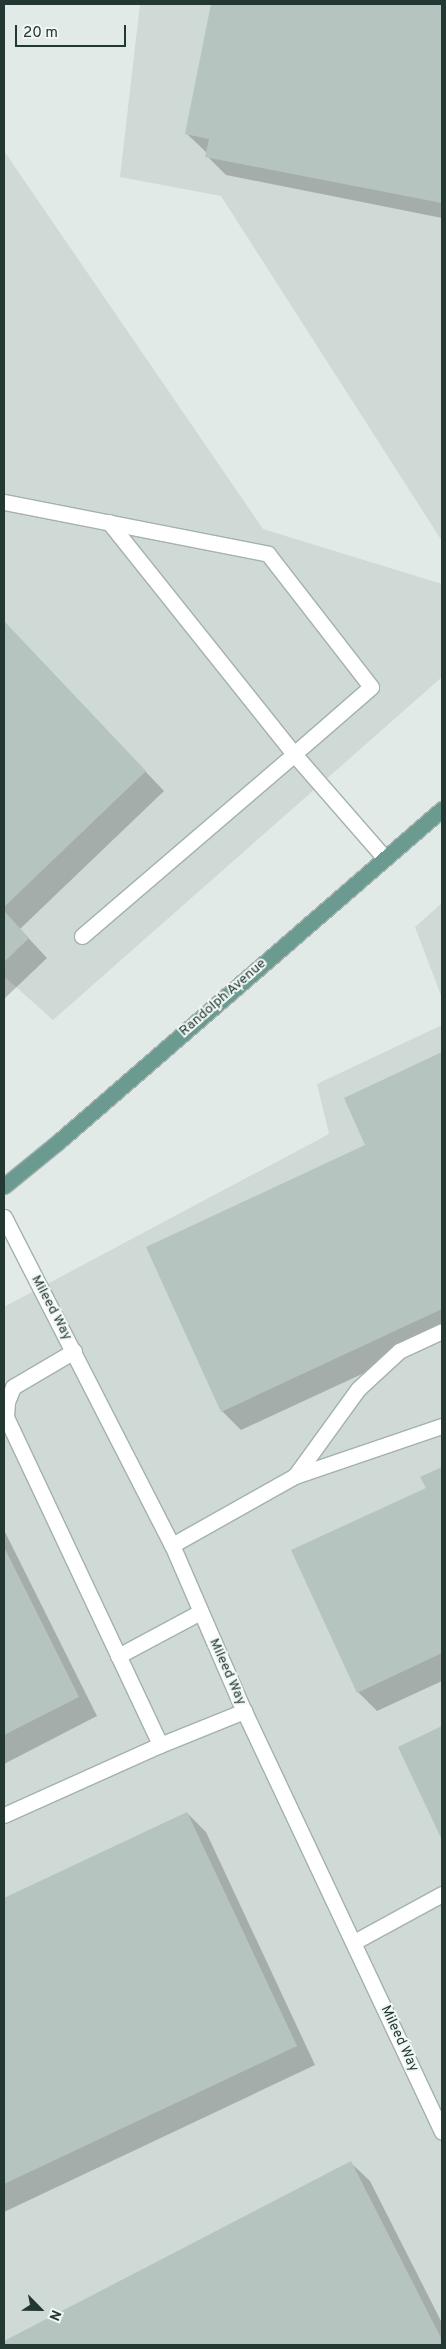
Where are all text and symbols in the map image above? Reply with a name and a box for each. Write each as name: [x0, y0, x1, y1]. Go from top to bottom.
scale bar: [18, 15, 129, 47]
text: 20 m: [23, 24, 58, 43]
street label: Randolph Avenue: [176, 956, 270, 1040]
street label: Mileed Way: [27, 1273, 75, 1343]
street label: Mileed Way: [205, 1636, 249, 1708]
street label: Mileed Way: [376, 2003, 422, 2075]
north arrow: [15, 2284, 65, 2334]
text: N: [44, 2307, 64, 2323]

